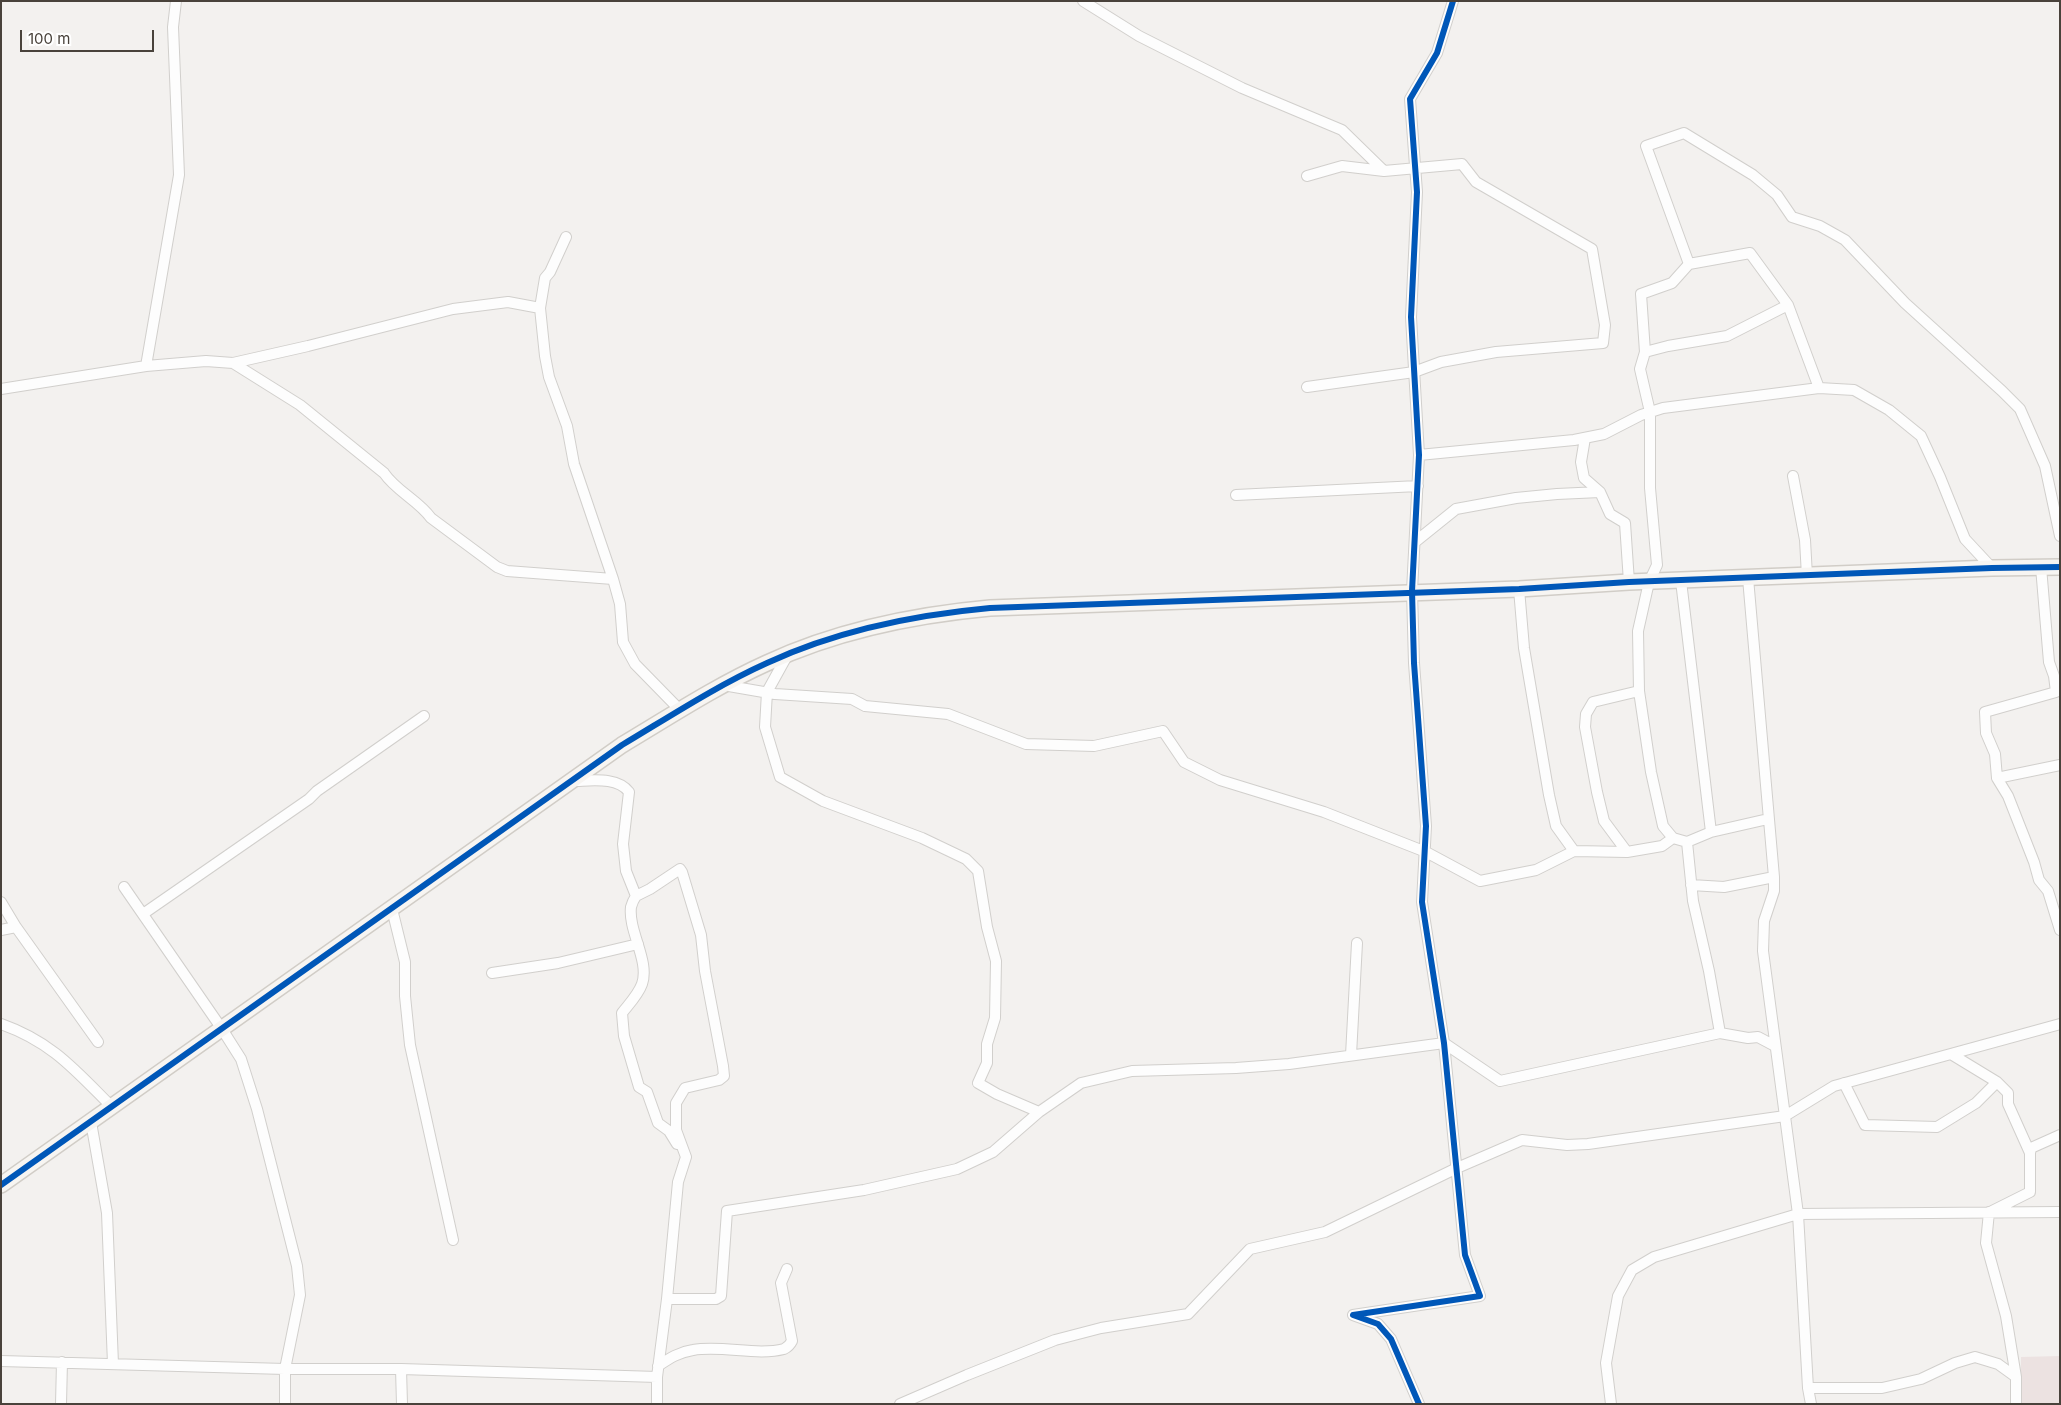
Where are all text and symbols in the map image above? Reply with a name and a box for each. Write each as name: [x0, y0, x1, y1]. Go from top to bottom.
scale bar: [22, 20, 156, 52]
text: 100 m: [28, 29, 70, 48]

